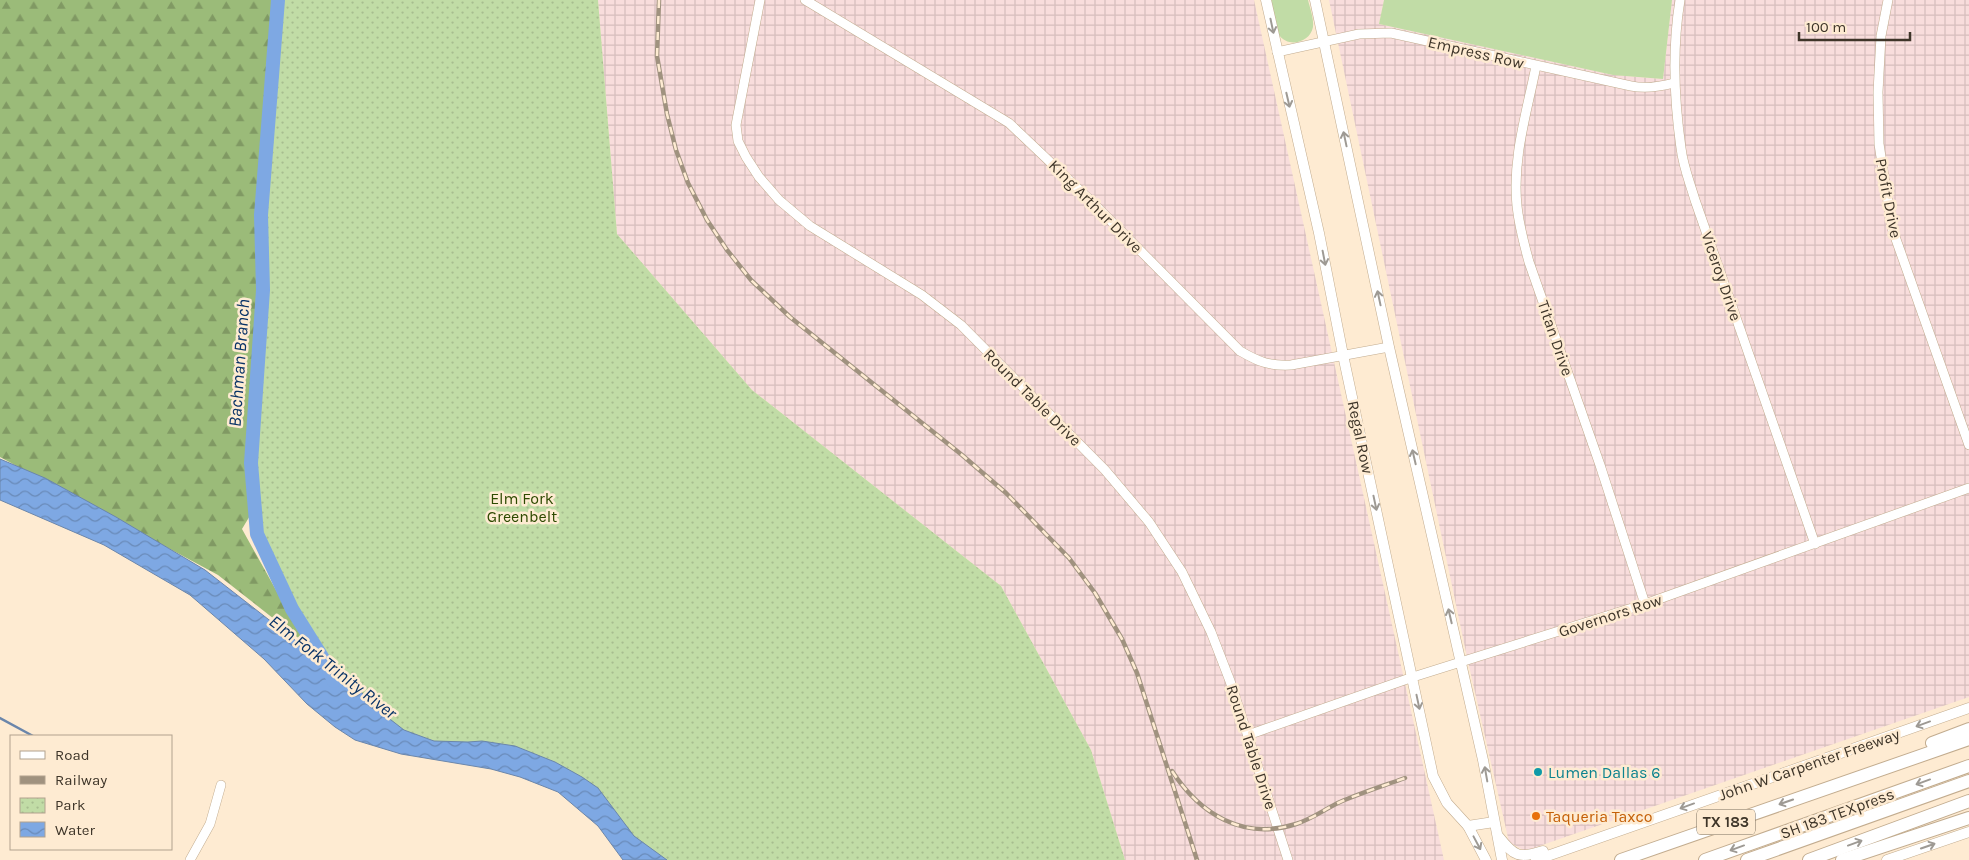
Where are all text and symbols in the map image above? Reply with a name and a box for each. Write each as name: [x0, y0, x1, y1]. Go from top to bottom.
scale bar: [1799, 10, 1910, 42]
one-way arrow: [1268, 18, 1277, 34]
text: 100 m: [1806, 18, 1846, 36]
street label: Empress Row: [1426, 32, 1526, 73]
one-way arrow: [1284, 91, 1293, 107]
one-way arrow: [1340, 132, 1349, 148]
street label: King Arthur Drive: [1045, 156, 1146, 257]
street label: Profit Drive: [1871, 157, 1906, 240]
street label: Viceroy Drive: [1697, 229, 1746, 323]
one-way arrow: [1319, 250, 1329, 266]
one-way arrow: [1374, 291, 1383, 307]
water label: Bachman Branch: [224, 298, 254, 428]
street label: Titan Drive: [1534, 298, 1577, 378]
street label: Round Table Drive: [980, 345, 1085, 450]
street label: Regal Row: [1343, 399, 1378, 476]
one-way arrow: [1409, 450, 1418, 466]
park label: Elm Fork Greenbelt: [487, 489, 557, 526]
one-way arrow: [1371, 495, 1380, 511]
street label: Governors Row: [1556, 590, 1665, 641]
one-way arrow: [1445, 608, 1454, 624]
water label: Elm Fork Trinity River: [265, 610, 402, 724]
street label: Round Table Drive: [1222, 682, 1281, 812]
one-way arrow: [1414, 693, 1423, 709]
one-way arrow: [1916, 720, 1931, 729]
street label: John W Carpenter Freeway: [1716, 724, 1903, 804]
legend: [10, 735, 172, 850]
text: Road: [55, 746, 90, 764]
place label: Lumen Dallas 6: [1548, 763, 1660, 782]
one-way arrow: [1480, 766, 1490, 782]
marker: Lumen Dallas 6: [1532, 766, 1544, 778]
text: Railway: [55, 771, 107, 789]
one-way arrow: [1916, 778, 1931, 787]
street label: SH 183 TEXpress: [1778, 784, 1897, 843]
text: Park: [55, 796, 85, 814]
one-way arrow: [1778, 798, 1794, 807]
one-way arrow: [1679, 802, 1695, 811]
place label: Taqueria Taxco: [1546, 807, 1652, 826]
marker: Taqueria Taxco: [1530, 810, 1542, 822]
road number: TX 183: [1697, 810, 1755, 834]
text: Water: [55, 821, 96, 839]
one-way arrow: [1473, 835, 1483, 850]
one-way arrow: [1847, 838, 1862, 847]
one-way arrow: [1920, 841, 1935, 850]
one-way arrow: [1729, 844, 1745, 854]

